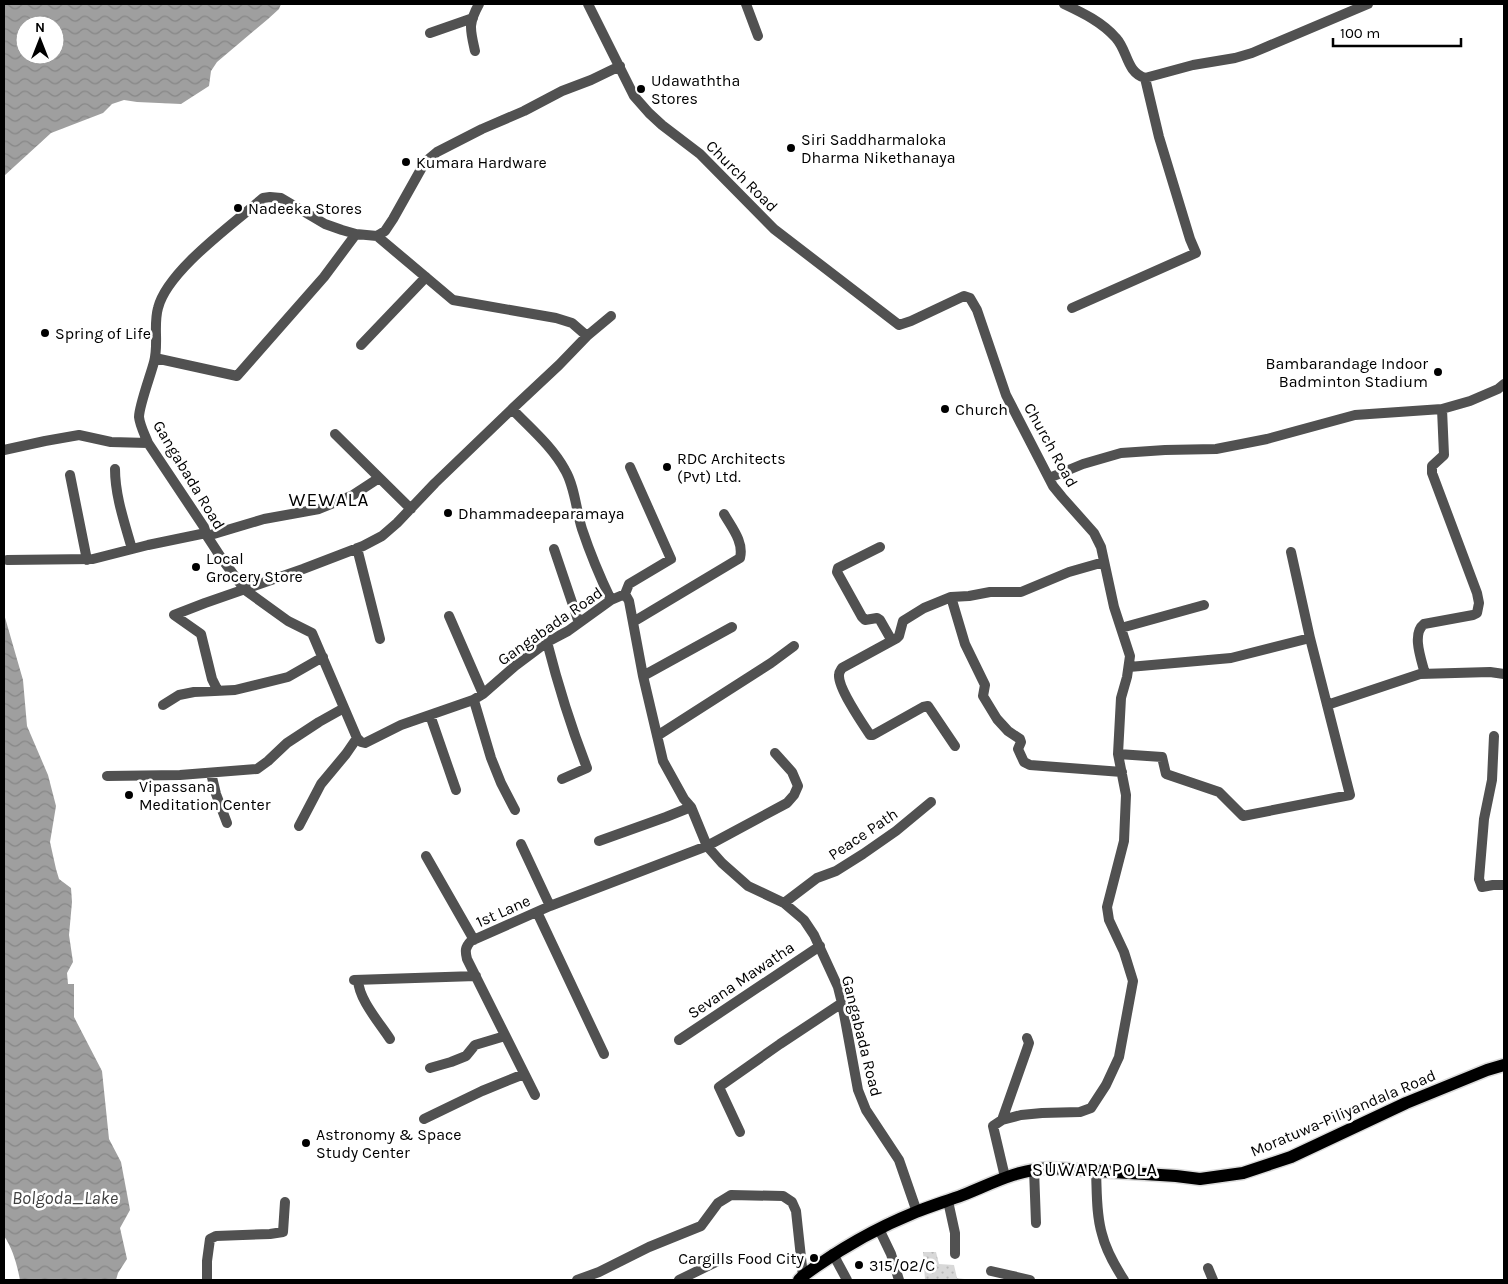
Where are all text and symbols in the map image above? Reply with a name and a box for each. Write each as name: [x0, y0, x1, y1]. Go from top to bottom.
north arrow: [15, 15, 65, 65]
scale bar: [1333, 15, 1460, 47]
text: N: [35, 19, 45, 36]
text: 100 m: [1340, 24, 1380, 42]
place label: Udawaththa Stores: [651, 71, 740, 108]
marker: Udawaththa Stores: [635, 83, 647, 95]
place label: Siri Saddharmaloka Dharma Nikethanaya: [801, 130, 956, 167]
street label: Church Road: [702, 136, 782, 216]
marker: Siri Saddharmaloka Dharma Nikethanaya: [785, 142, 797, 154]
place label: Kumara Hardware: [416, 153, 547, 172]
marker: Kumara Hardware: [400, 156, 412, 168]
place label: Nadeeka Stores: [248, 199, 362, 218]
marker: Nadeeka Stores: [232, 202, 244, 214]
place label: Spring of Life: [55, 324, 151, 343]
marker: Spring of Life: [39, 327, 51, 339]
place label: Bambarandage Indoor Badminton Stadium: [1266, 354, 1428, 391]
marker: Bambarandage Indoor Badminton Stadium: [1432, 366, 1444, 378]
place label: Church: [955, 400, 1008, 419]
street label: Church Road: [1020, 400, 1082, 490]
marker: Church: [939, 403, 951, 415]
street label: Gangabada Road: [149, 417, 229, 533]
place label: RDC Architects (Pvt) Ltd.: [677, 449, 786, 486]
marker: RDC Architects (Pvt) Ltd.: [661, 461, 673, 473]
district label: WEWALA: [289, 489, 369, 511]
place label: Dhammadeeparamaya: [458, 504, 624, 523]
marker: Dhammadeeparamaya: [442, 507, 454, 519]
place label: Local Grocery Store: [206, 549, 303, 586]
marker: Local Grocery Store: [190, 561, 202, 573]
street label: Gangabada Road: [494, 583, 606, 669]
place label: Vipassana Meditation Center: [139, 777, 271, 814]
marker: Vipassana Meditation Center: [123, 789, 135, 801]
street label: Peace Path: [825, 804, 901, 864]
street label: 1st Lane: [473, 891, 533, 931]
street label: Sevana Mawatha: [684, 937, 798, 1023]
street label: Gangabada Road: [838, 974, 886, 1098]
street label: Moratuwa-Piliyandala Road: [1247, 1065, 1439, 1161]
place label: Astronomy & Space Study Center: [316, 1125, 462, 1162]
marker: Astronomy & Space Study Center: [300, 1137, 312, 1149]
district label: SUWARAPOLA: [1032, 1159, 1158, 1181]
water label: Bolgoda_Lake: [12, 1187, 118, 1209]
place label: Cargills Food City: [678, 1249, 805, 1268]
marker: Cargills Food City: [808, 1252, 820, 1264]
place label: 315/02/C: [869, 1256, 935, 1275]
marker: 315/02/C: [853, 1259, 865, 1271]

